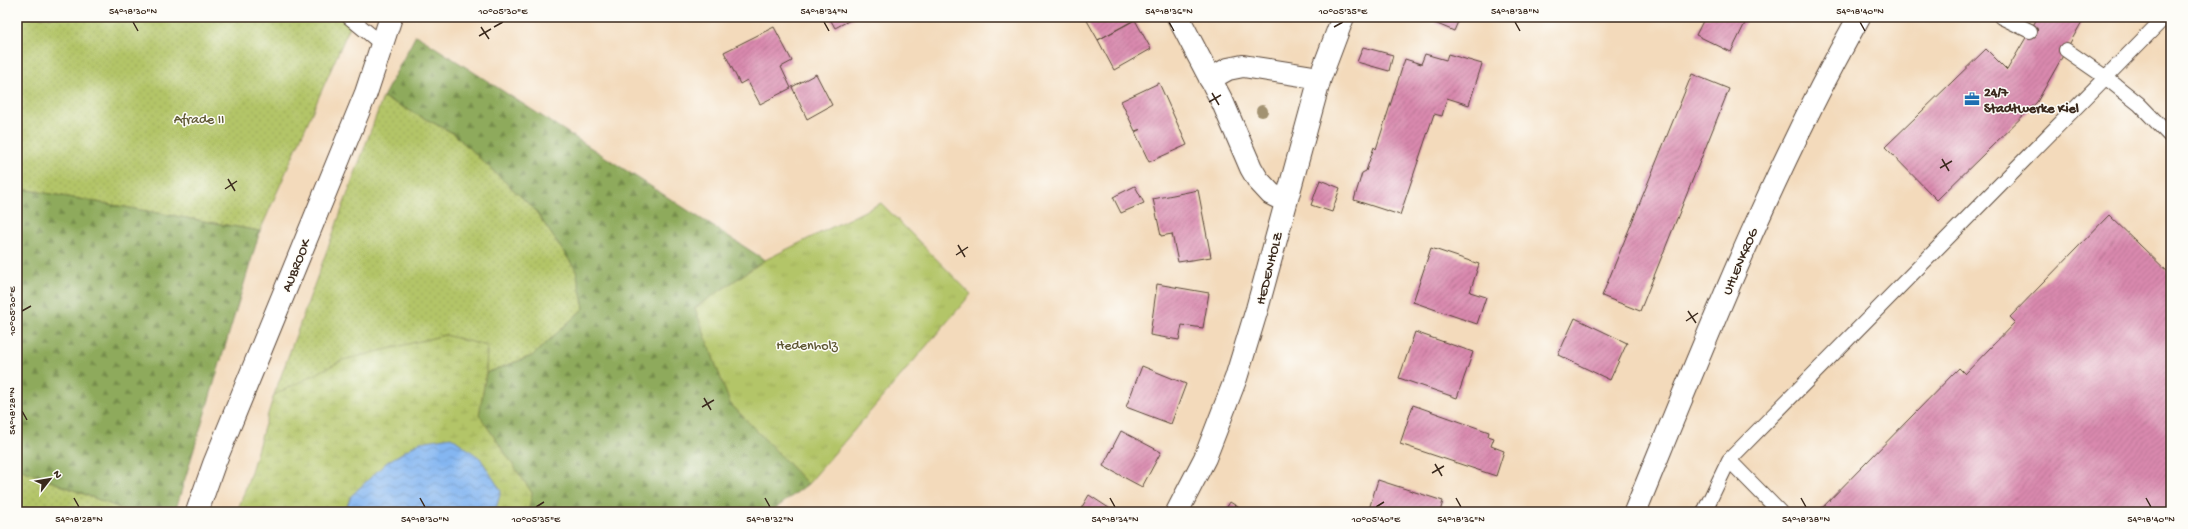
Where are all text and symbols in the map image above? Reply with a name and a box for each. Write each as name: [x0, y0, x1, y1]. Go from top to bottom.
text: 54°18'30"N: [109, 6, 158, 18]
text: 10°05'30"E: [478, 6, 528, 18]
text: 54°18'34"N: [800, 6, 848, 18]
text: 54°18'36"N: [1145, 6, 1193, 18]
text: 10°05'35"E: [1318, 6, 1368, 18]
text: 54°18'38"N: [1491, 6, 1539, 18]
text: 54°18'40"N: [1836, 6, 1884, 18]
place label: 24/7 Stadtwerke Kiel: [1984, 85, 2079, 118]
office icon: 24/7 Stadtwerke Kiel: [1963, 90, 1981, 108]
park label: Afrade II: [174, 112, 224, 129]
street label: UHLENKROG: [1720, 225, 1764, 298]
street label: HEDENHOLZ: [1253, 230, 1288, 307]
street label: AUBROOK: [279, 236, 316, 295]
text: 10°05'30"E: [7, 286, 19, 336]
park label: Hedenholz: [776, 338, 838, 355]
text: 54°18'28"N: [7, 387, 19, 435]
north arrow: [30, 459, 70, 499]
text: N: [50, 469, 64, 481]
text: 54°18'28"N: [55, 514, 103, 526]
text: 54°18'30"N: [401, 514, 450, 526]
text: 10°05'35"E: [511, 514, 561, 526]
text: 54°18'32"N: [746, 514, 794, 526]
text: 54°18'34"N: [1091, 514, 1139, 526]
text: 10°05'40"E: [1351, 514, 1401, 526]
text: 54°18'36"N: [1437, 514, 1485, 526]
text: 54°18'38"N: [1782, 514, 1830, 526]
text: 54°18'40"N: [2127, 514, 2175, 526]

